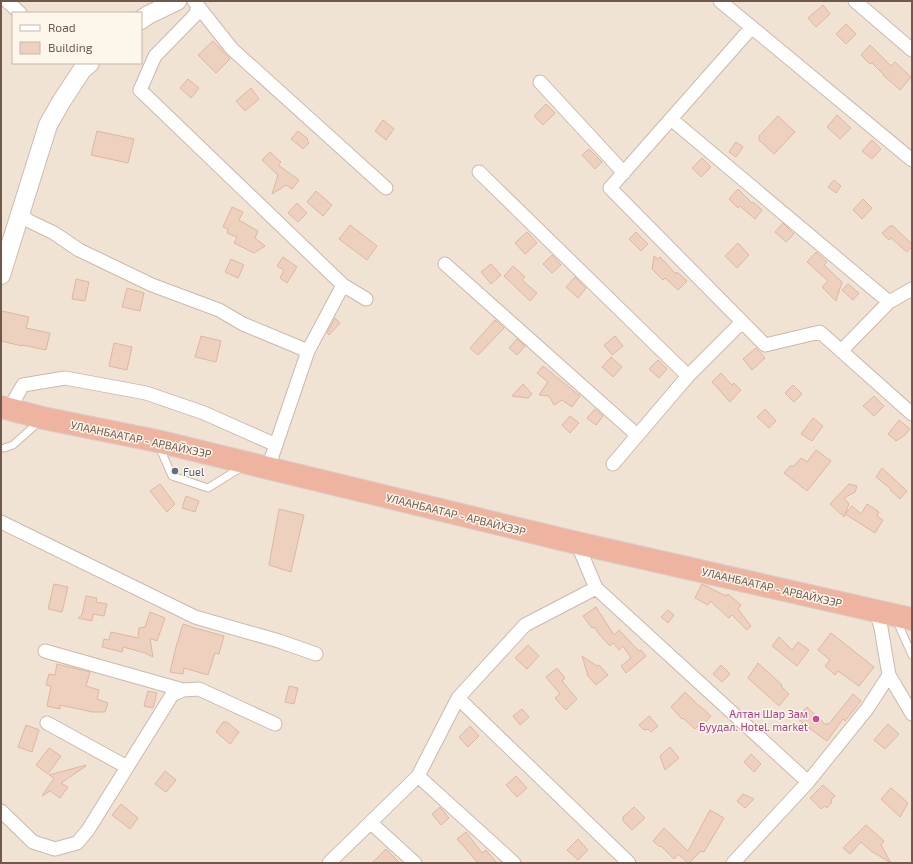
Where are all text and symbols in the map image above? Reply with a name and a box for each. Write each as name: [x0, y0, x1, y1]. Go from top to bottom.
legend: [12, 12, 142, 64]
text: Road: [48, 20, 76, 34]
text: Building: [48, 40, 93, 54]
street label: УЛААНБААТАР - АРВАЙХЭЭР: [69, 418, 213, 460]
place label: Fuel: [183, 465, 205, 478]
marker: Fuel: [170, 466, 180, 476]
street label: УЛААНБААТАР - АРВАЙХЭЭР: [385, 490, 527, 538]
street label: УЛААНБААТАР - АРВАЙХЭЭР: [701, 565, 843, 609]
place label: Алтан Шар Зам Буудал. Hotel. market: [699, 707, 808, 734]
marker: Алтан Шар Зам Буудал. Hotel. market: [811, 714, 821, 724]

